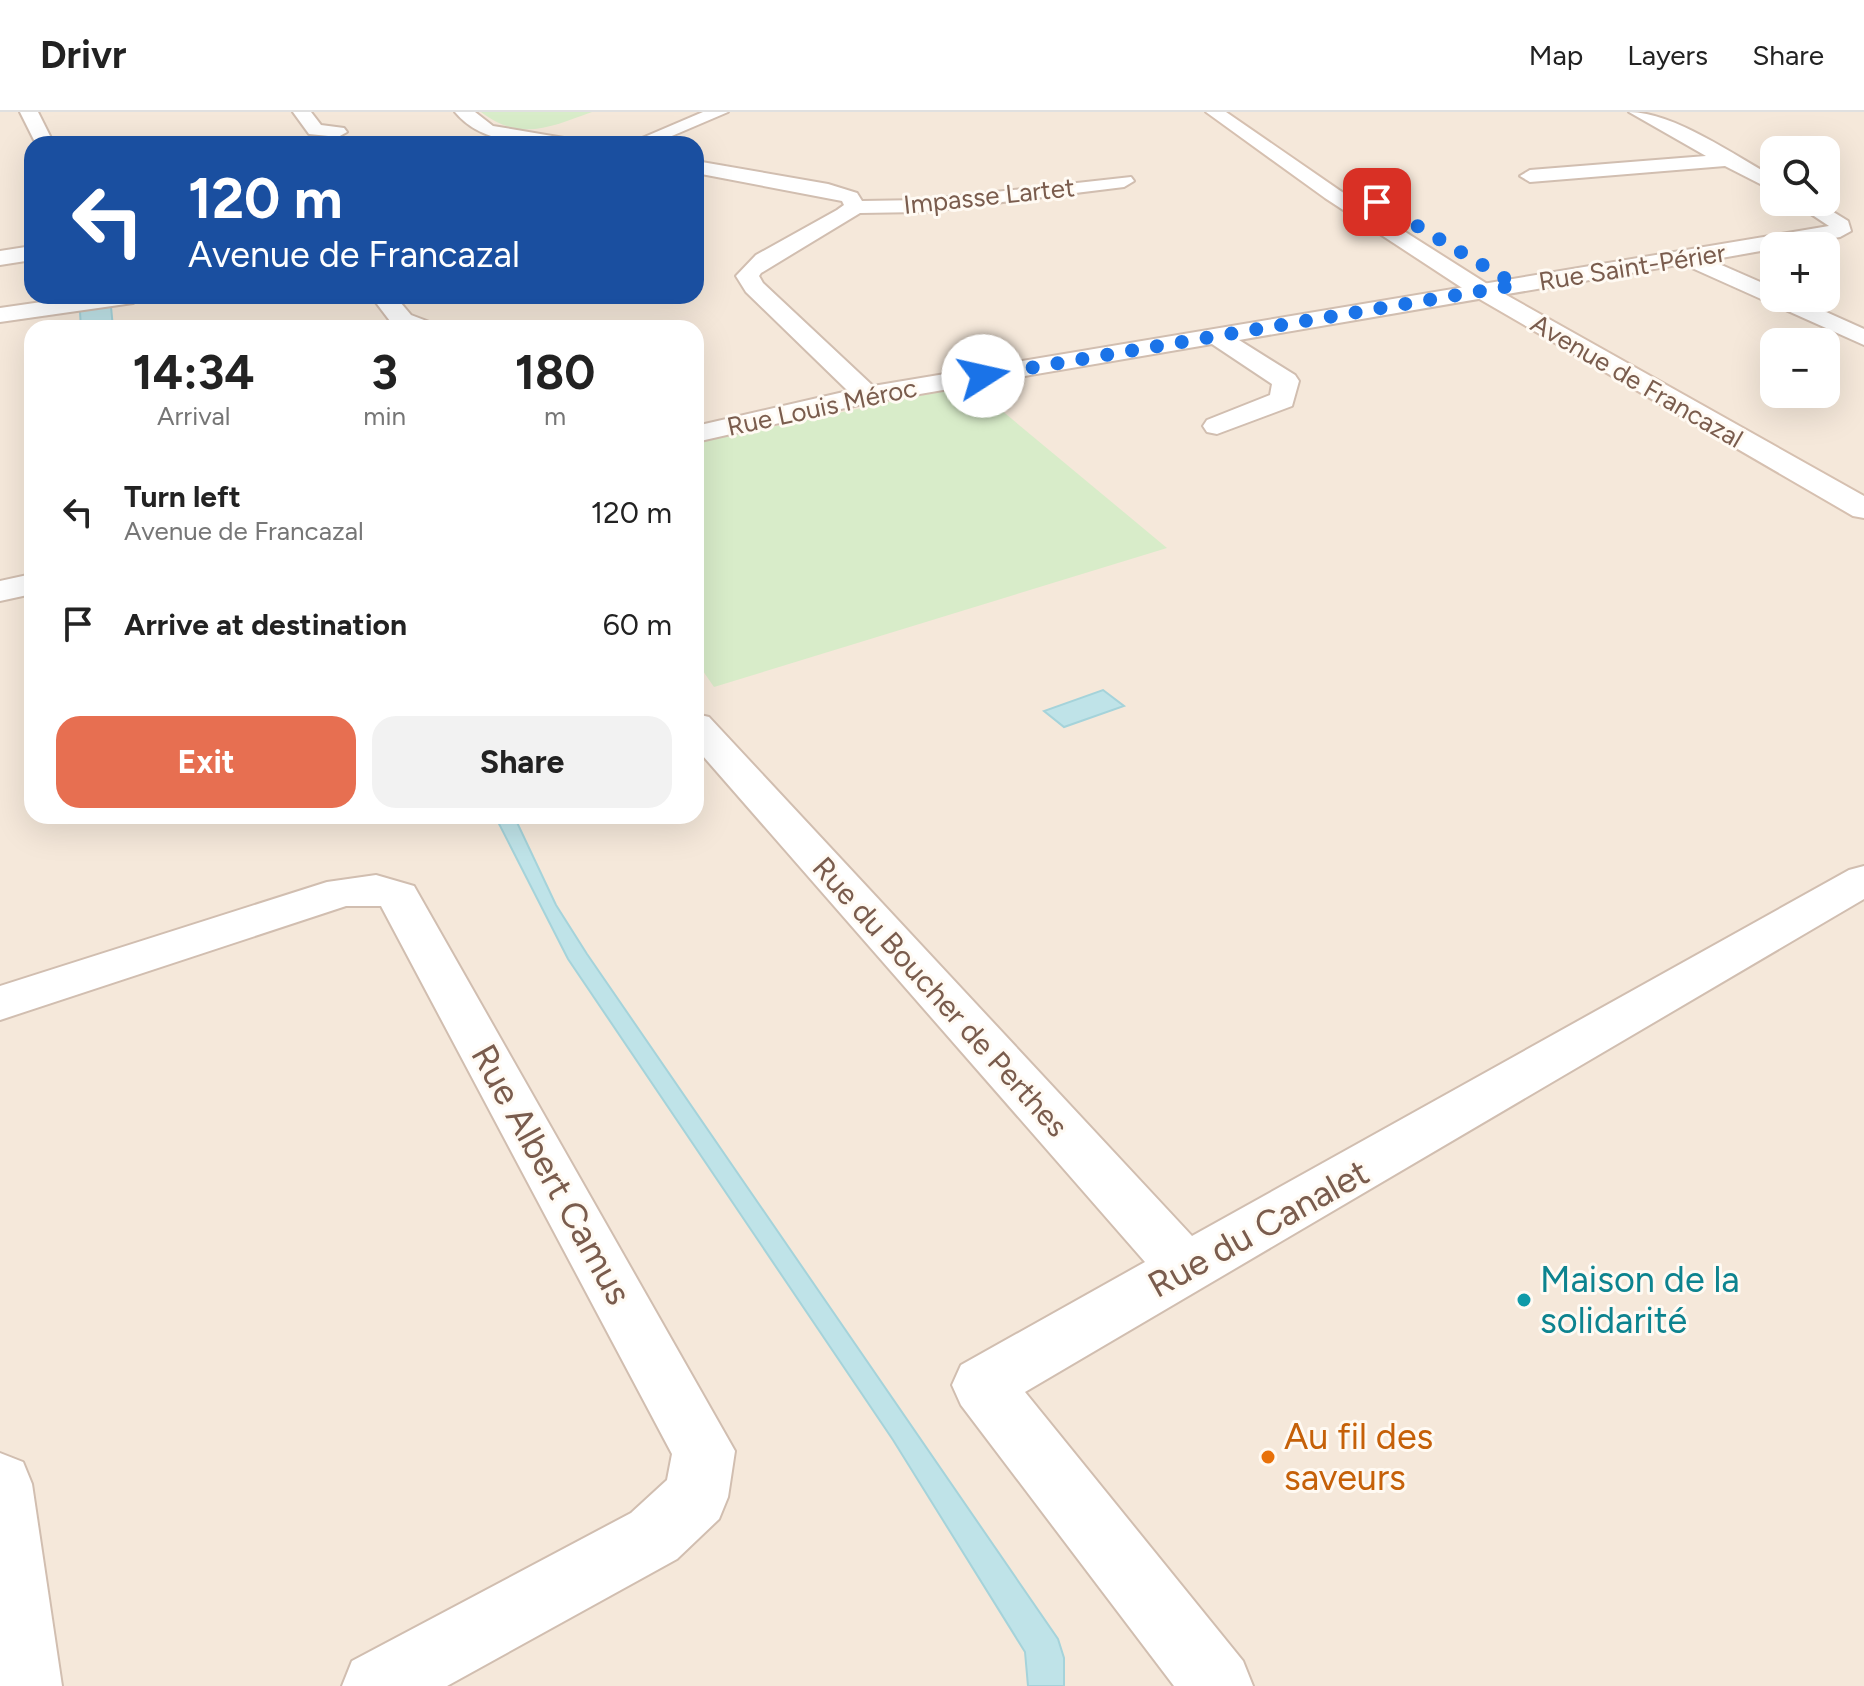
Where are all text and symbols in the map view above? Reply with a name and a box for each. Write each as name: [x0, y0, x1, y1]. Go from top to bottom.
text: Drivr: [40, 32, 127, 78]
text: Map: [1529, 38, 1583, 72]
text: Layers: [1627, 38, 1708, 72]
text: Share: [1752, 38, 1824, 72]
map controls: [1760, 136, 1840, 408]
button: search: [1760, 136, 1840, 216]
text: 120 m: [188, 165, 343, 232]
icon: left: [56, 168, 160, 272]
pin: [1343, 168, 1411, 236]
street label: Impasse Lartet: [902, 171, 1076, 221]
icon: arrive: [1355, 180, 1399, 224]
button: +: [1760, 232, 1840, 312]
text: Avenue de Francazal: [188, 233, 520, 276]
street label: Rue Saint-Périer: [1536, 236, 1728, 298]
street label: Avenue de Francazal: [1525, 307, 1749, 455]
button: −: [1760, 328, 1840, 408]
position arrow: [941, 334, 1025, 418]
text: 14:34: [133, 343, 255, 401]
text: 3: [371, 343, 398, 401]
text: 180: [515, 343, 595, 401]
street label: Rue Louis Méroc: [724, 371, 920, 443]
text: Arrival: [157, 400, 230, 432]
text: min: [363, 400, 406, 432]
text: m: [544, 400, 566, 432]
text: Turn left: [124, 478, 241, 515]
icon: left: [56, 490, 100, 534]
text: 120 m: [591, 494, 672, 531]
text: Avenue de Francazal: [124, 515, 364, 547]
icon: arrive: [56, 602, 100, 646]
text: Arrive at destination: [124, 606, 407, 643]
text: 60 m: [603, 606, 672, 643]
button: Exit: [56, 716, 356, 808]
button: Share: [372, 716, 672, 808]
street label: Rue du Boucher de Perthes: [805, 849, 1076, 1144]
street label: Rue Albert Camus: [462, 1037, 641, 1312]
street label: Rue du Canalet: [1141, 1150, 1376, 1307]
place label: Maison de la solidarité: [1540, 1258, 1740, 1342]
marker: Maison de la solidarité: [1515, 1291, 1533, 1309]
place label: Au fil des saveurs: [1284, 1415, 1433, 1499]
marker: Au fil des saveurs: [1259, 1448, 1277, 1466]

